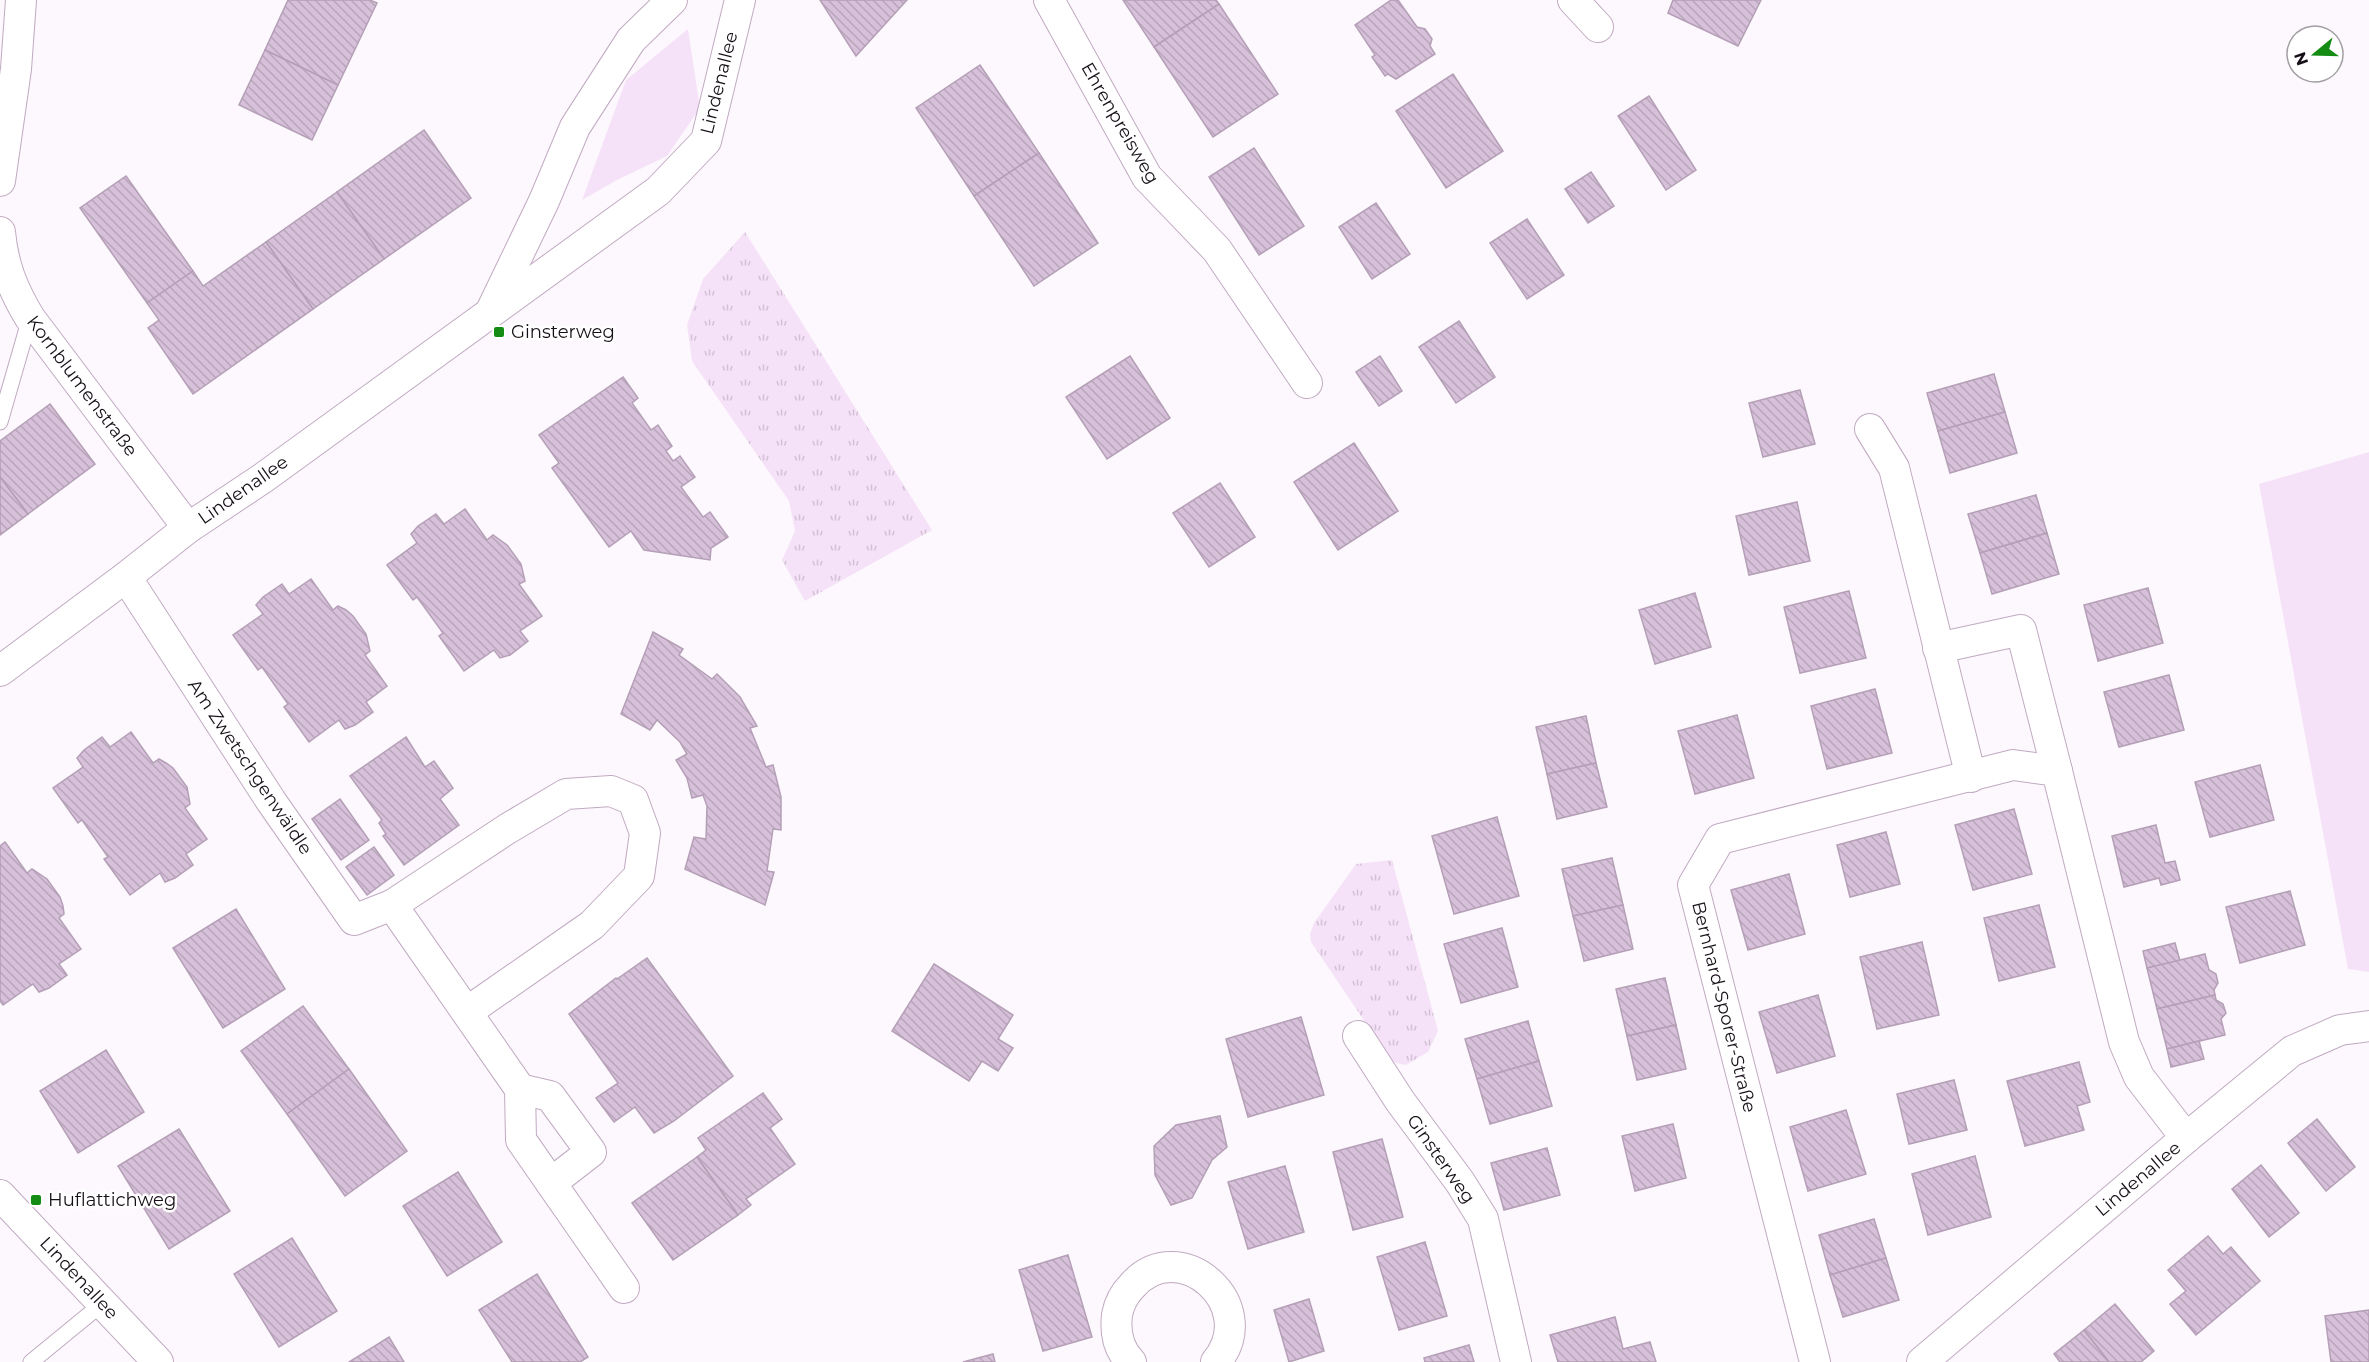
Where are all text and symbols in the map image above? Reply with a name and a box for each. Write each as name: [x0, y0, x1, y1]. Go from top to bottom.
north arrow: [2285, 24, 2345, 84]
street label: Lindenallee: [696, 29, 742, 137]
text: N: [2290, 50, 2312, 68]
street label: Ehrenpreisweg: [1076, 58, 1164, 188]
street label: Kornblumenstraße: [22, 311, 142, 461]
place label: Ginsterweg: [511, 321, 615, 343]
marker: Ginsterweg: [492, 325, 506, 339]
street label: Lindenallee: [194, 451, 292, 529]
street label: Am Zwetschgenwäldle: [183, 675, 317, 859]
street label: Bernhard-Sporer-Straße: [1687, 899, 1761, 1115]
street label: Ginsterweg: [1402, 1110, 1480, 1208]
street label: Lindenallee: [2091, 1137, 2185, 1221]
place label: Huflattichweg: [48, 1189, 176, 1211]
marker: Huflattichweg: [29, 1193, 43, 1207]
street label: Lindenallee: [35, 1232, 123, 1324]

